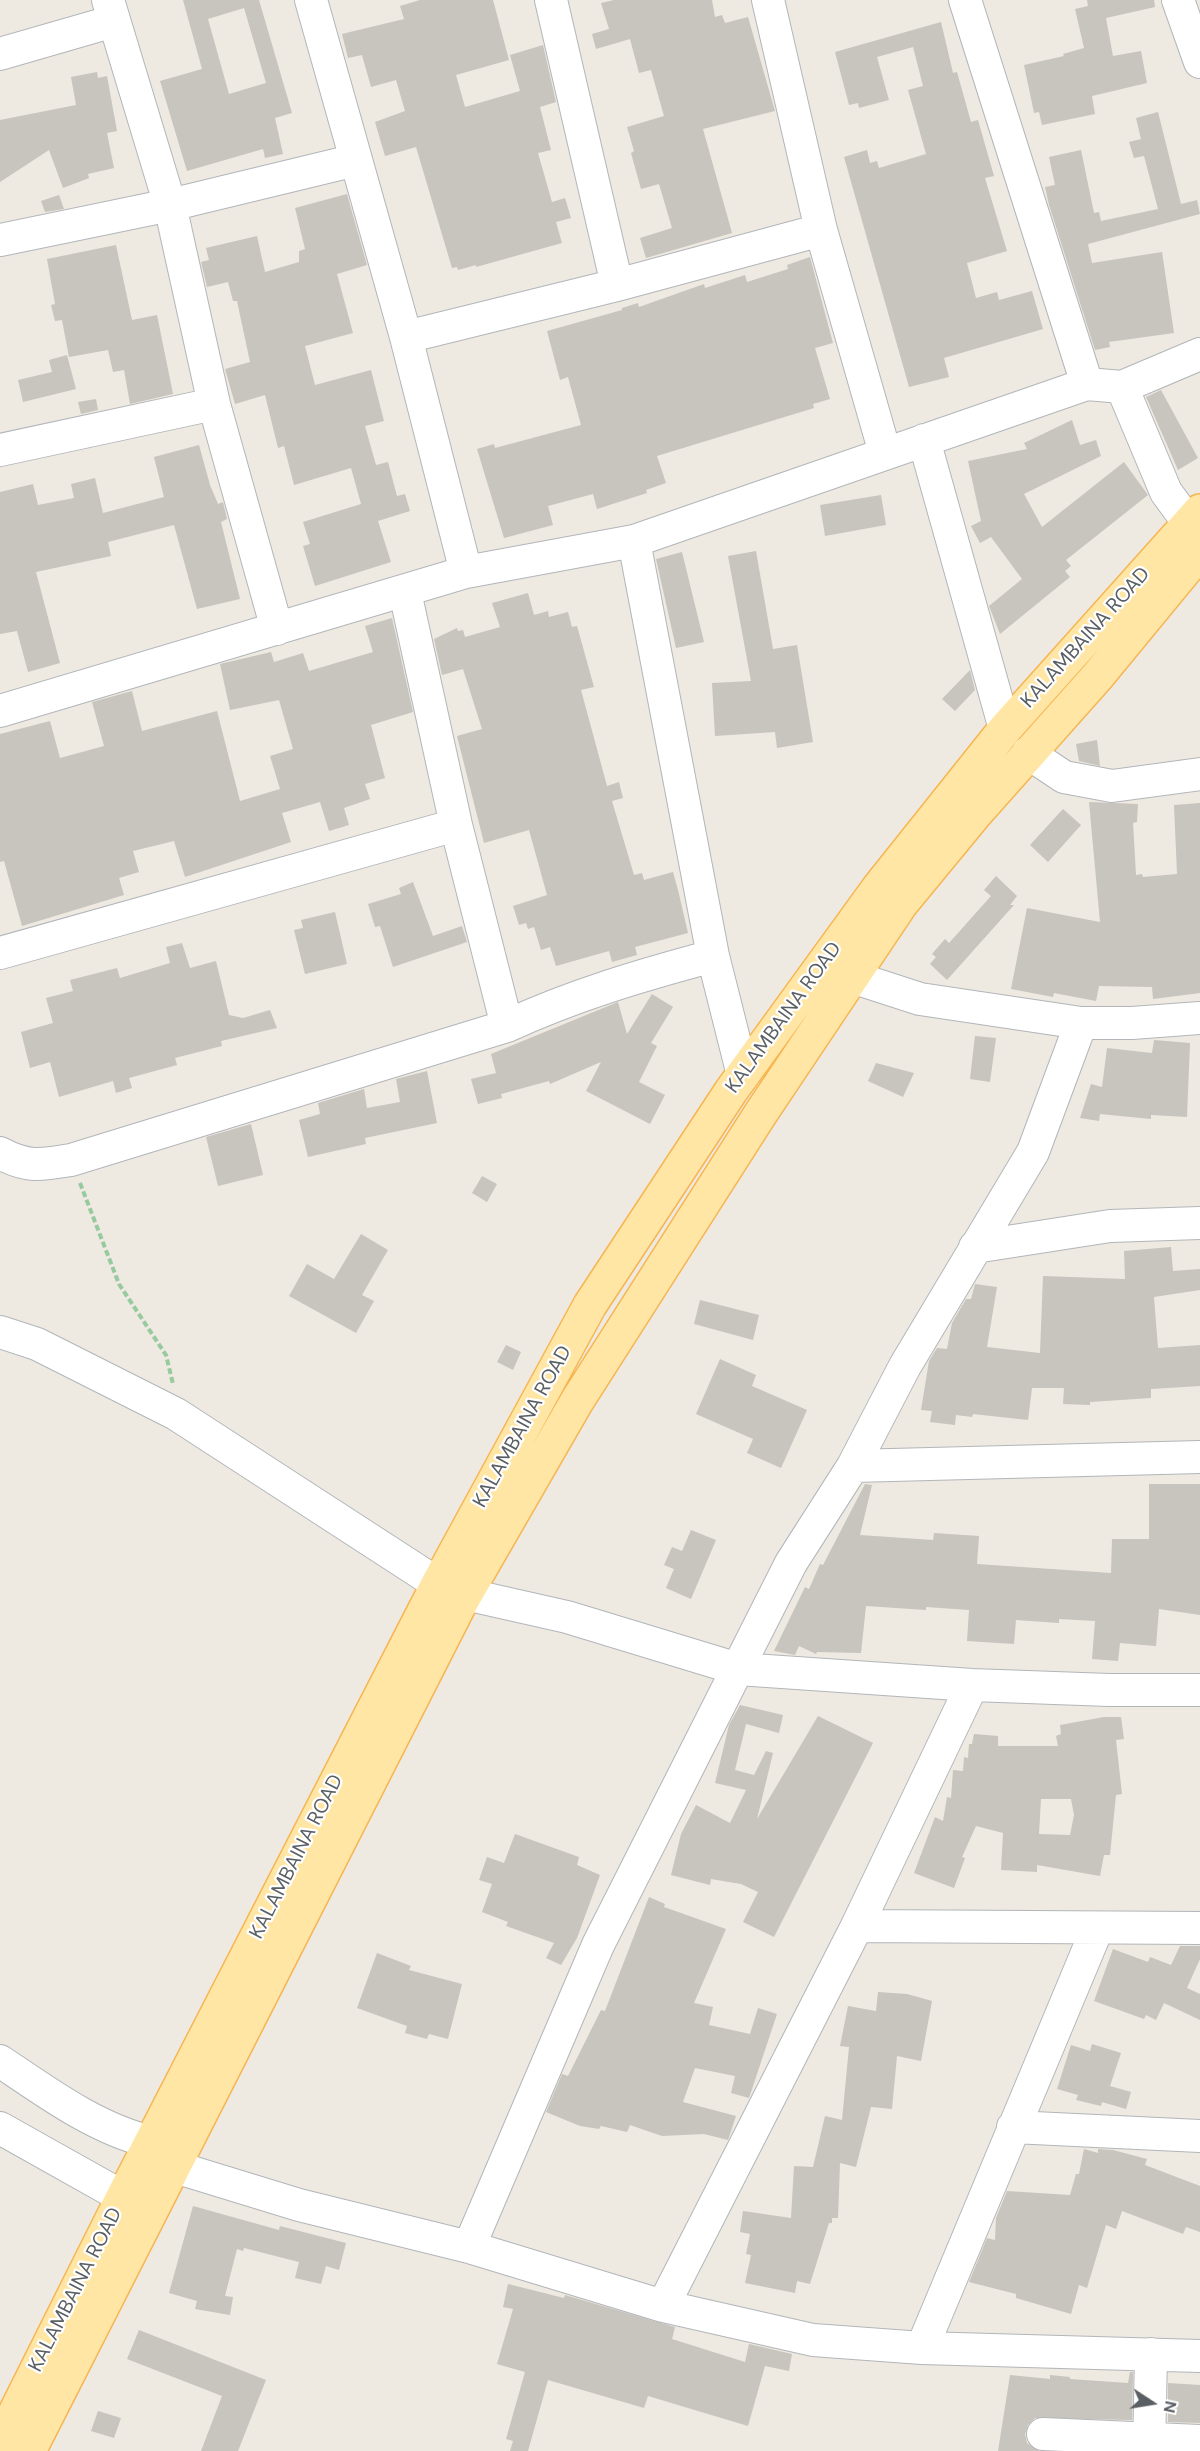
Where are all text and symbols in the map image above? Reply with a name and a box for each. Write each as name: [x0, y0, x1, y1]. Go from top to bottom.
street label: KALAMBAINA ROAD: [1016, 563, 1156, 713]
street label: KALAMBAINA ROAD: [721, 938, 847, 1098]
street label: KALAMBAINA ROAD: [469, 1342, 577, 1512]
street label: KALAMBAINA ROAD: [245, 1771, 349, 1943]
street label: KALAMBAINA ROAD: [24, 2204, 128, 2376]
north arrow: [1122, 2373, 1182, 2433]
text: N: [1159, 2399, 1182, 2415]

